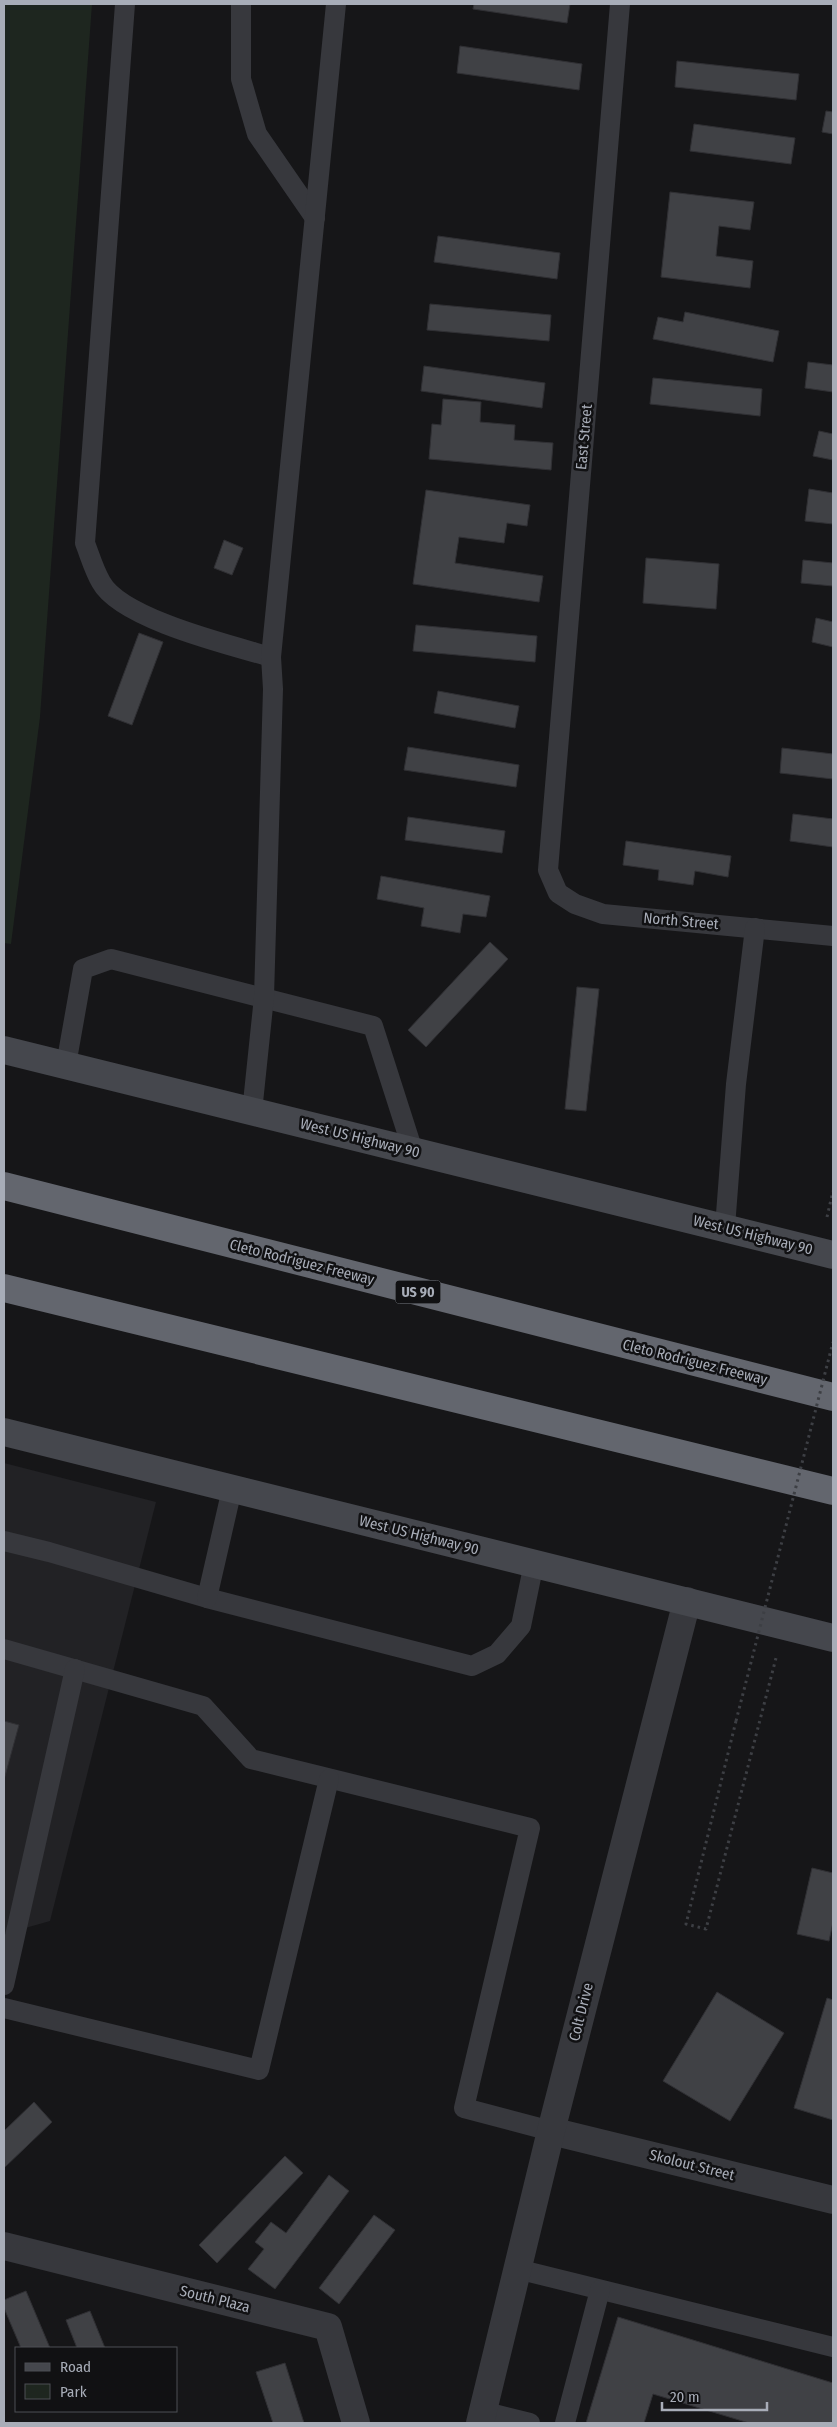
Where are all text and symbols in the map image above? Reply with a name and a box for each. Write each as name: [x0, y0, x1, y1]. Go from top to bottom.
street label: East Street: [572, 403, 596, 471]
street label: North Street: [643, 909, 719, 933]
street label: West US Highway 90: [298, 1114, 422, 1162]
street label: West US Highway 90: [691, 1211, 815, 1259]
street label: Cleto Rodriguez Freeway: [228, 1235, 376, 1289]
road number: US 90: [396, 1280, 440, 1304]
street label: Cleto Rodriguez Freeway: [621, 1335, 769, 1389]
street label: West US Highway 90: [357, 1511, 481, 1559]
street label: Colt Drive: [565, 1981, 597, 2043]
street label: Skolout Street: [648, 2146, 737, 2184]
street label: South Plaza: [178, 2282, 252, 2316]
legend: [15, 2347, 178, 2412]
text: Road: [60, 2358, 91, 2376]
scale bar: [662, 2380, 767, 2412]
text: Park: [60, 2383, 87, 2401]
text: 20 m: [670, 2388, 700, 2406]

